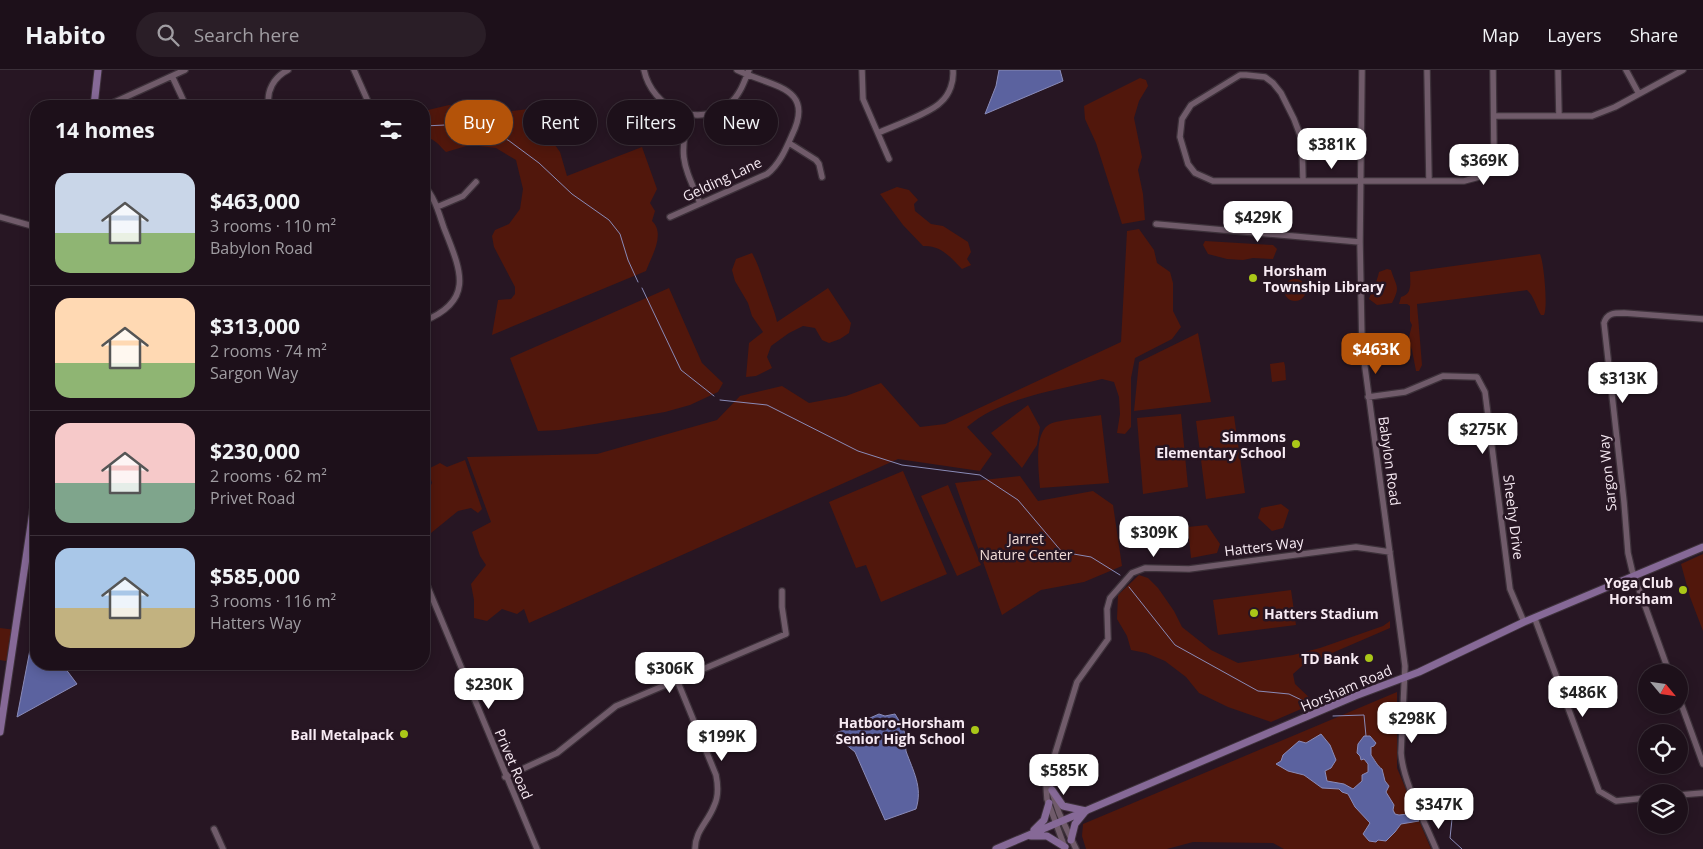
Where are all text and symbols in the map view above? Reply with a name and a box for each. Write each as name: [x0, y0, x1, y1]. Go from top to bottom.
search box: [136, 12, 486, 57]
text: Habito: [25, 18, 106, 51]
icon: search: [154, 21, 182, 49]
text: Search here: [194, 22, 300, 48]
text: Map: [1482, 23, 1519, 47]
text: Layers: [1547, 23, 1602, 47]
text: Share: [1630, 23, 1678, 47]
chip: Buy: [445, 100, 513, 145]
chip: Rent: [523, 100, 597, 145]
chip: Filters: [607, 100, 694, 145]
chip: New: [704, 100, 778, 145]
text: 14 homes: [55, 116, 155, 144]
icon: filters: [377, 116, 405, 144]
pin: $381K: [1297, 128, 1367, 170]
text: $381K: [1308, 133, 1356, 155]
pin: $369K: [1449, 144, 1519, 186]
text: $369K: [1460, 149, 1508, 171]
street label: Gelding Lane: [679, 152, 765, 206]
text: $463,000: [210, 187, 300, 215]
icon: home: [95, 193, 155, 253]
pin: $429K: [1223, 200, 1293, 243]
text: $429K: [1234, 206, 1282, 228]
text: 3 rooms · 110 m²: [210, 215, 336, 237]
text: Babylon Road: [210, 237, 313, 259]
place label: Horsham Township Library: [1263, 261, 1384, 296]
marker: Horsham Township Library: [1247, 272, 1259, 284]
text: $313,000: [210, 312, 300, 340]
icon: home: [95, 318, 155, 378]
pin: $463K: [1341, 332, 1411, 375]
text: $463K: [1352, 338, 1400, 360]
text: 2 rooms · 74 m²: [210, 340, 327, 362]
text: Sargon Way: [210, 362, 298, 384]
pin: $313K: [1588, 362, 1658, 404]
text: $313K: [1599, 367, 1647, 389]
pin: $275K: [1448, 412, 1518, 455]
street label: Babylon Road: [1374, 415, 1406, 507]
text: $275K: [1459, 418, 1507, 440]
place label: Simmons Elementary School: [1156, 427, 1286, 462]
street label: Sargon Way: [1593, 433, 1620, 512]
text: $230,000: [210, 437, 300, 465]
marker: Simmons Elementary School: [1290, 438, 1302, 450]
icon: home: [95, 443, 155, 503]
text: 2 rooms · 62 m²: [210, 465, 327, 487]
street label: Sheehy Drive: [1499, 473, 1529, 561]
text: Privet Road: [210, 487, 295, 509]
pin: $309K: [1119, 516, 1189, 558]
text: $309K: [1130, 521, 1178, 543]
park label: Jarret Nature Center: [980, 529, 1073, 564]
street label: Hatters Way: [1223, 532, 1306, 560]
text: $585,000: [210, 562, 300, 590]
icon: home: [95, 568, 155, 628]
place label: Yoga Club Horsham: [1604, 573, 1673, 608]
marker: Yoga Club Horsham: [1677, 584, 1689, 596]
text: 3 rooms · 116 m²: [210, 590, 336, 612]
place label: Hatters Stadium: [1264, 604, 1379, 623]
marker: Hatters Stadium: [1248, 607, 1260, 619]
text: Hatters Way: [210, 612, 301, 634]
place label: TD Bank: [1301, 649, 1359, 668]
pin: $306K: [635, 652, 705, 694]
marker: TD Bank: [1363, 652, 1375, 664]
text: $306K: [646, 657, 694, 679]
street label: Horsham Road: [1297, 660, 1395, 716]
north arrow: [1638, 664, 1688, 714]
map controls: [1638, 664, 1688, 834]
pin: $230K: [454, 668, 524, 710]
text: $230K: [465, 673, 513, 695]
pin: $486K: [1548, 676, 1618, 718]
text: $486K: [1559, 681, 1607, 703]
pin: $298K: [1377, 702, 1447, 744]
text: $298K: [1388, 707, 1436, 729]
place label: Hatboro-Horsham Senior High School: [835, 713, 965, 748]
pin: $199K: [687, 720, 757, 762]
marker: Hatboro-Horsham Senior High School: [969, 724, 981, 736]
button: locate: [1638, 724, 1688, 774]
place label: Ball Metalpack: [290, 725, 394, 744]
text: $199K: [698, 725, 746, 747]
street label: Privet Road: [491, 726, 537, 802]
marker: Ball Metalpack: [398, 728, 410, 740]
pin: $585K: [1029, 754, 1099, 796]
text: $585K: [1040, 759, 1088, 781]
button: layers: [1638, 784, 1688, 834]
pin: $347K: [1404, 788, 1474, 830]
text: $347K: [1415, 793, 1463, 815]

